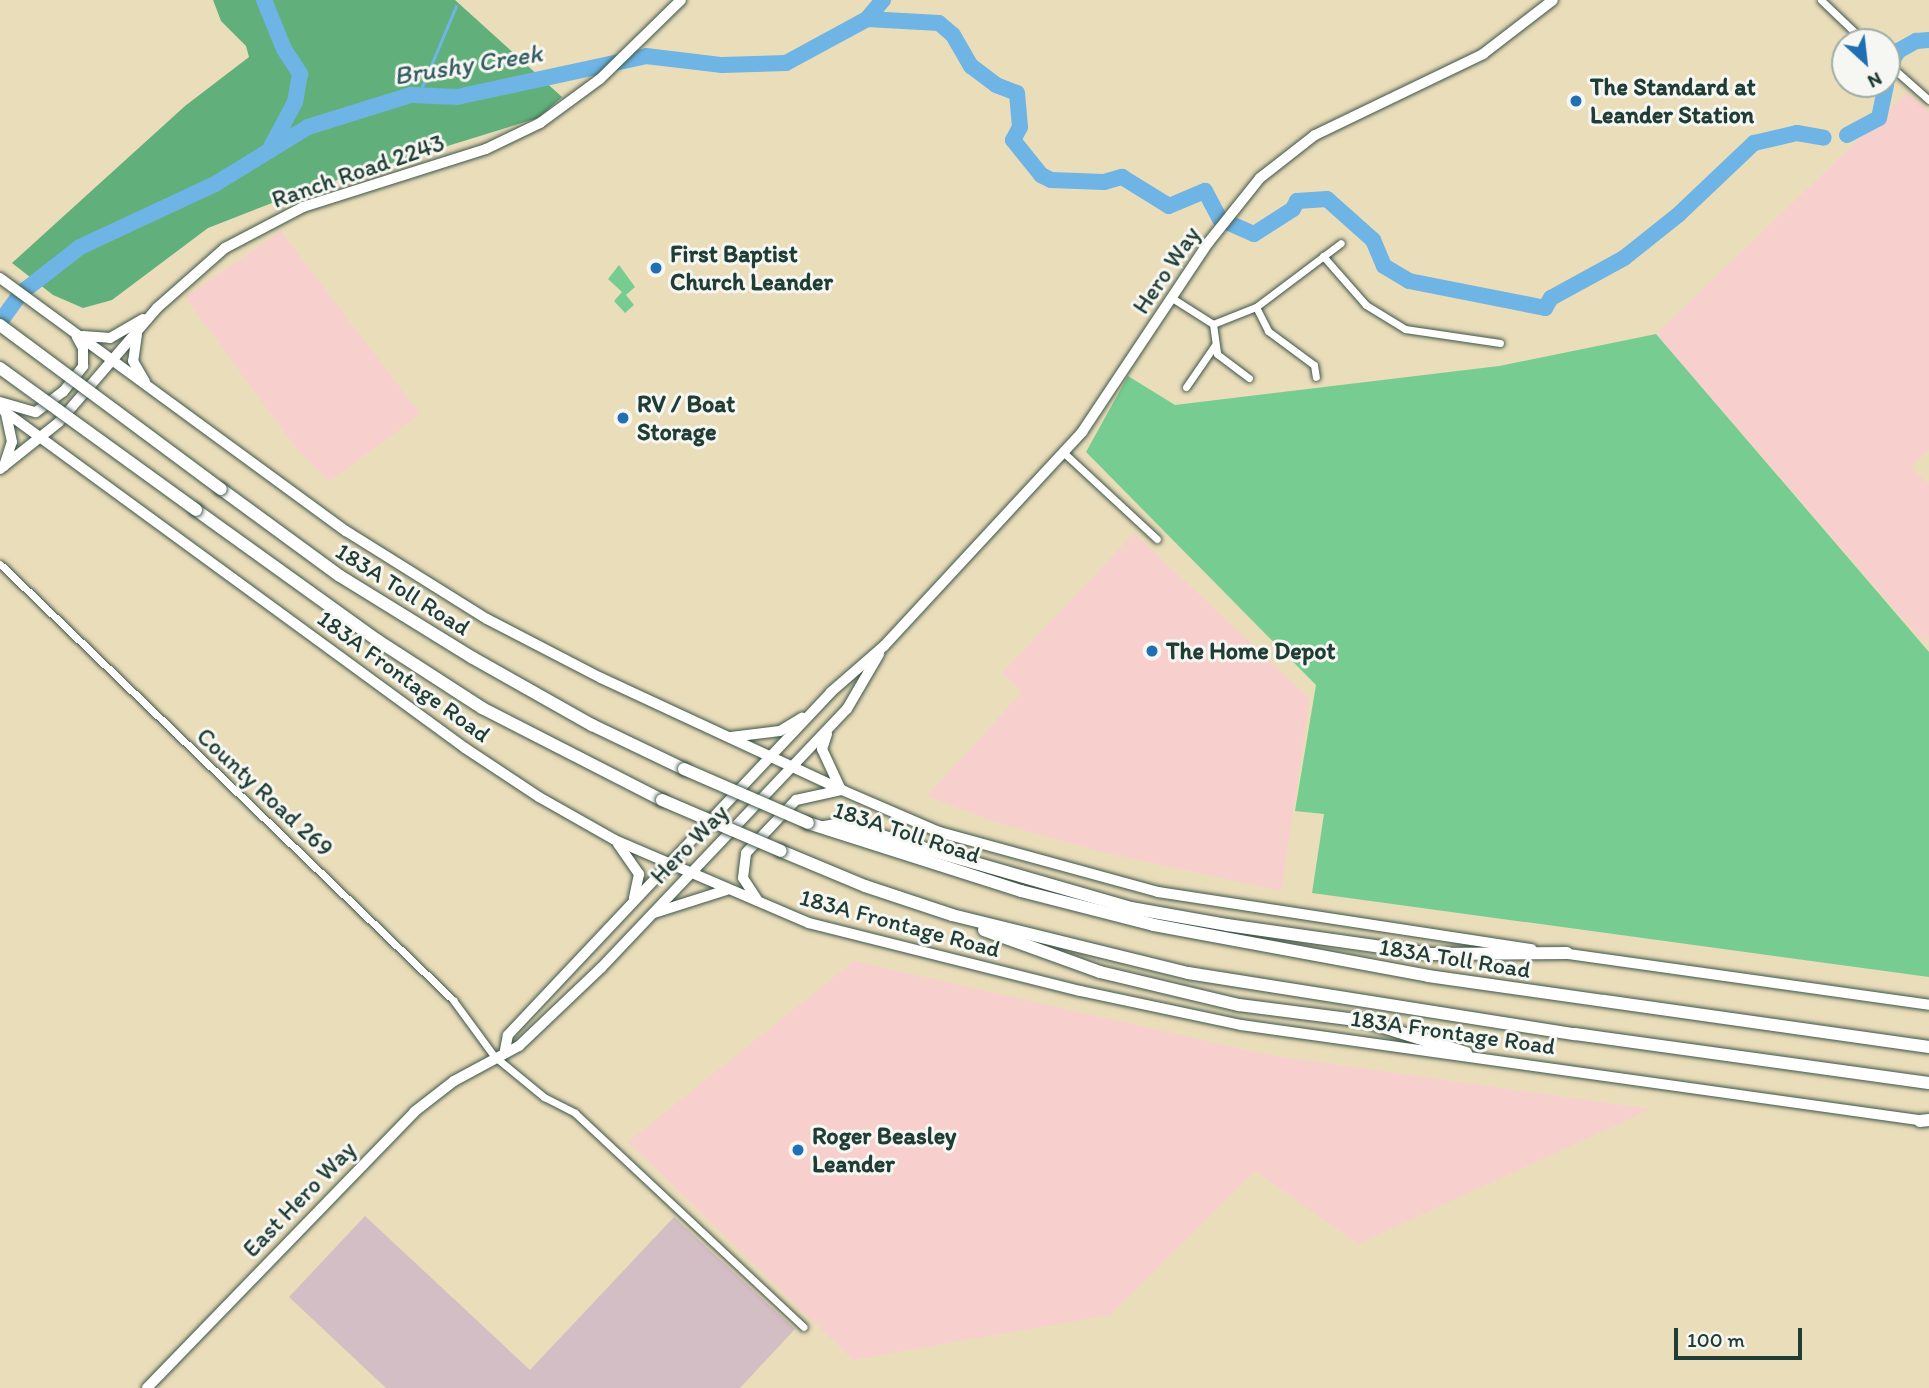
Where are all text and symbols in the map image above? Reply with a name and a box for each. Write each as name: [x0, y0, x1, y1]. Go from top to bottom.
north arrow: [1831, 28, 1901, 98]
water label: Brushy Creek: [392, 38, 544, 92]
text: N: [1864, 67, 1886, 94]
place label: The Standard at Leander Station: [1590, 73, 1755, 129]
marker: The Standard at Leander Station: [1568, 93, 1584, 109]
street label: Ranch Road 2243: [268, 128, 448, 214]
street label: Hero Way: [1127, 221, 1205, 319]
place label: First Baptist Church Leander: [670, 240, 833, 296]
marker: First Baptist Church Leander: [648, 260, 664, 276]
place label: RV / Boat Storage: [637, 390, 735, 446]
marker: RV / Boat Storage: [615, 410, 631, 426]
street label: 183A Toll Road: [331, 536, 475, 642]
street label: 183A Frontage Road: [312, 604, 496, 748]
place label: The Home Depot: [1166, 637, 1336, 665]
marker: The Home Depot: [1144, 643, 1160, 659]
street label: County Road 269: [191, 722, 339, 862]
street label: 183A Toll Road: [830, 795, 984, 869]
street label: Hero Way: [644, 799, 734, 889]
street label: 183A Frontage Road: [796, 882, 1004, 964]
street label: 183A Toll Road: [1378, 932, 1532, 984]
street label: 183A Frontage Road: [1349, 1003, 1557, 1061]
place label: Roger Beasley Leander: [812, 1122, 956, 1178]
street label: East Hero Way: [237, 1135, 361, 1263]
marker: Roger Beasley Leander: [790, 1142, 806, 1158]
scale bar: [1677, 1314, 1805, 1358]
text: 100 m: [1687, 1327, 1745, 1352]

